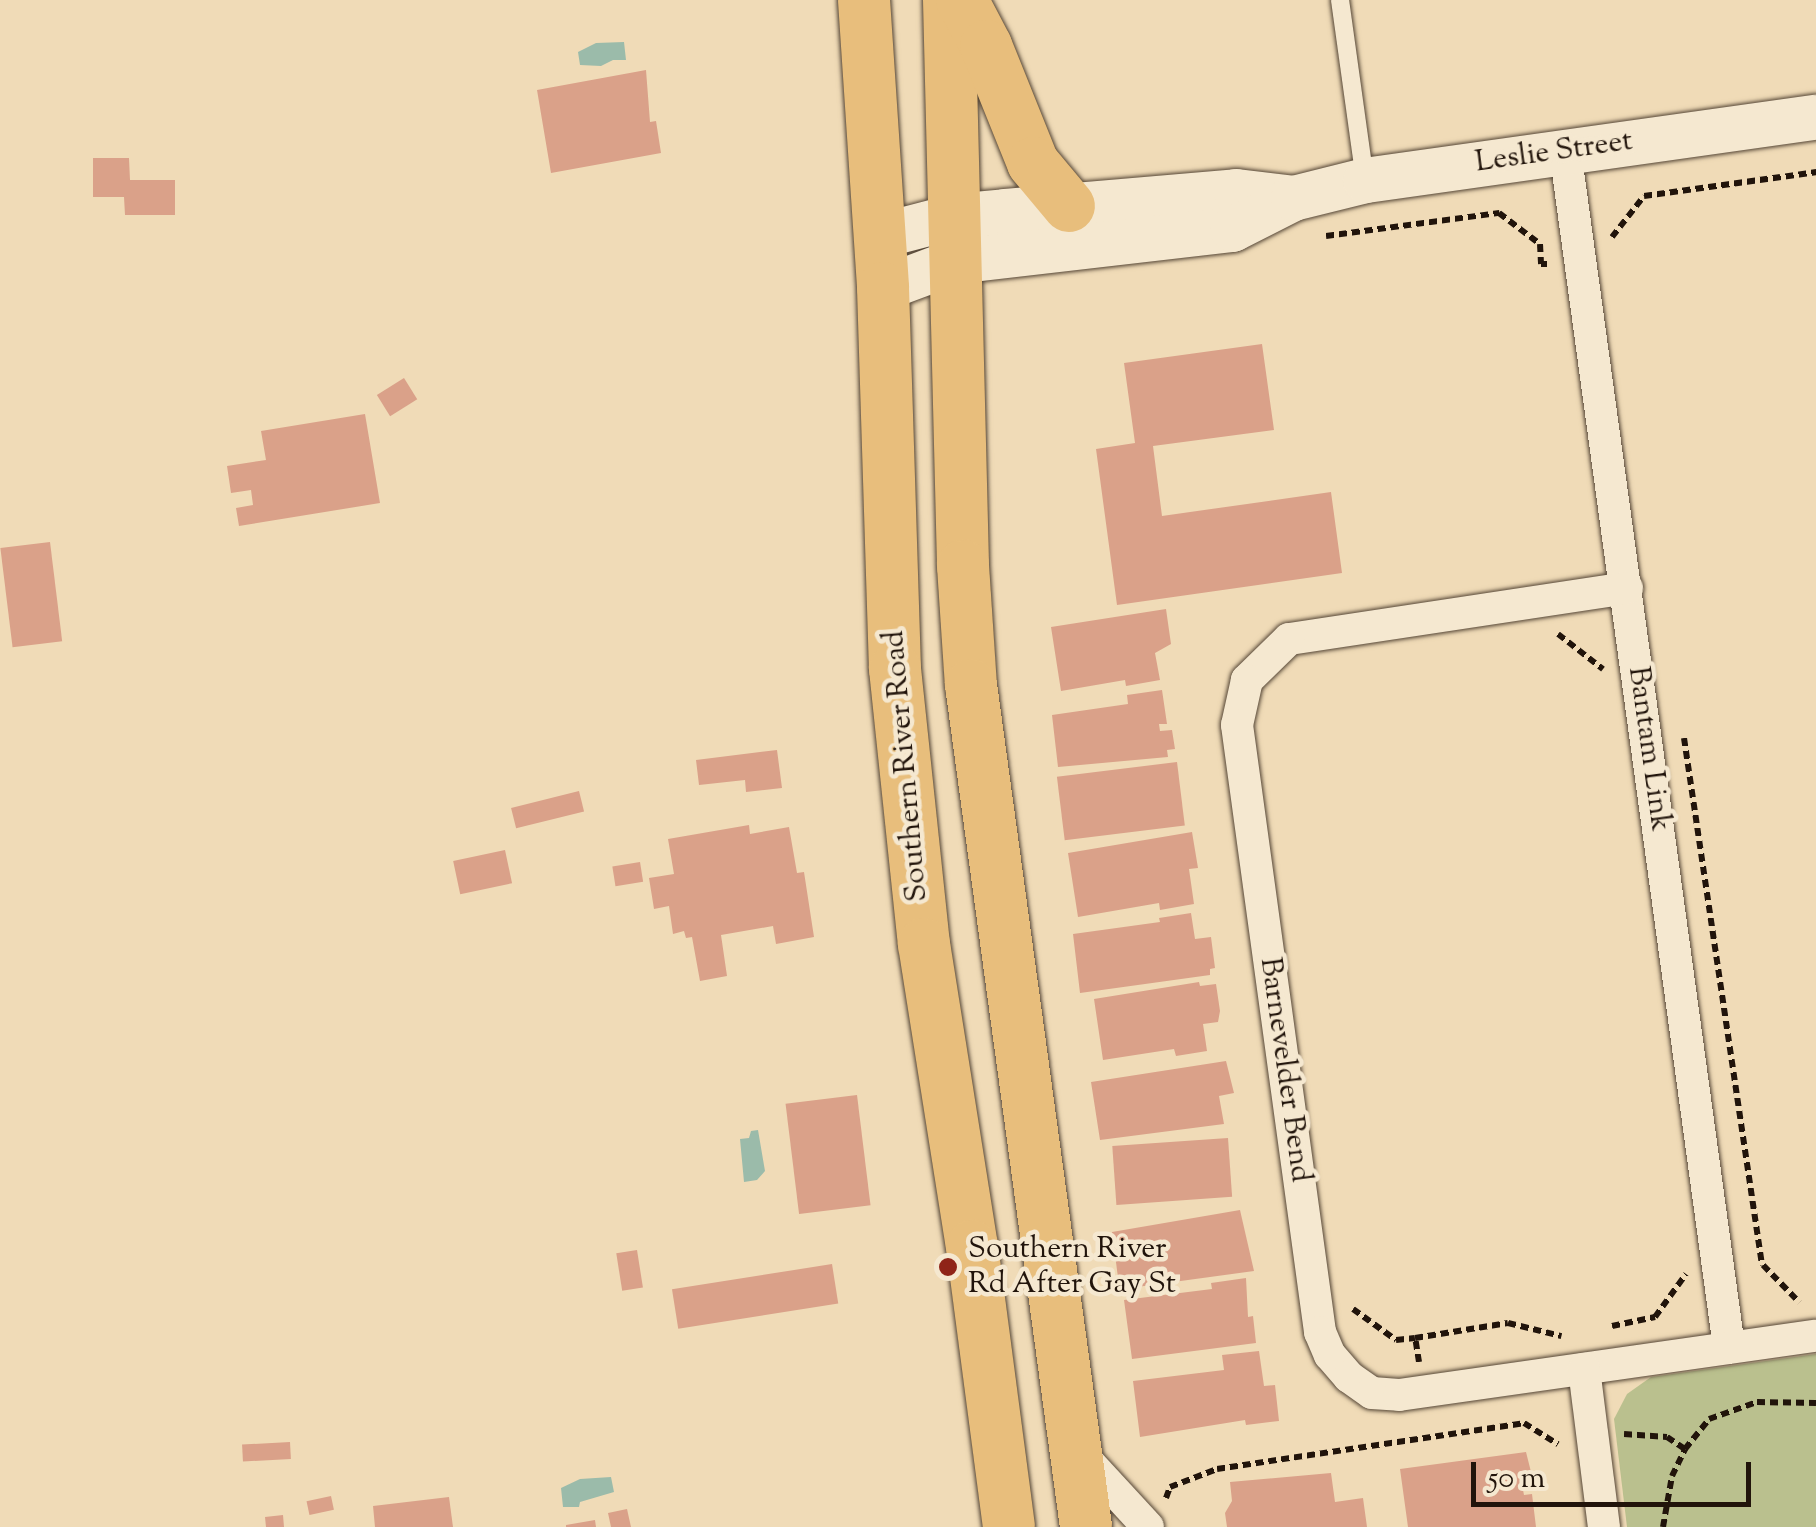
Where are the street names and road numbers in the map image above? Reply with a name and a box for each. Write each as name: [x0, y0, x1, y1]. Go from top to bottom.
street label: Leslie Street: [1473, 124, 1635, 182]
street label: Southern River Road: [877, 629, 937, 903]
street label: Bantam Link: [1619, 664, 1677, 834]
street label: Barnevelder Bend: [1250, 955, 1318, 1185]

